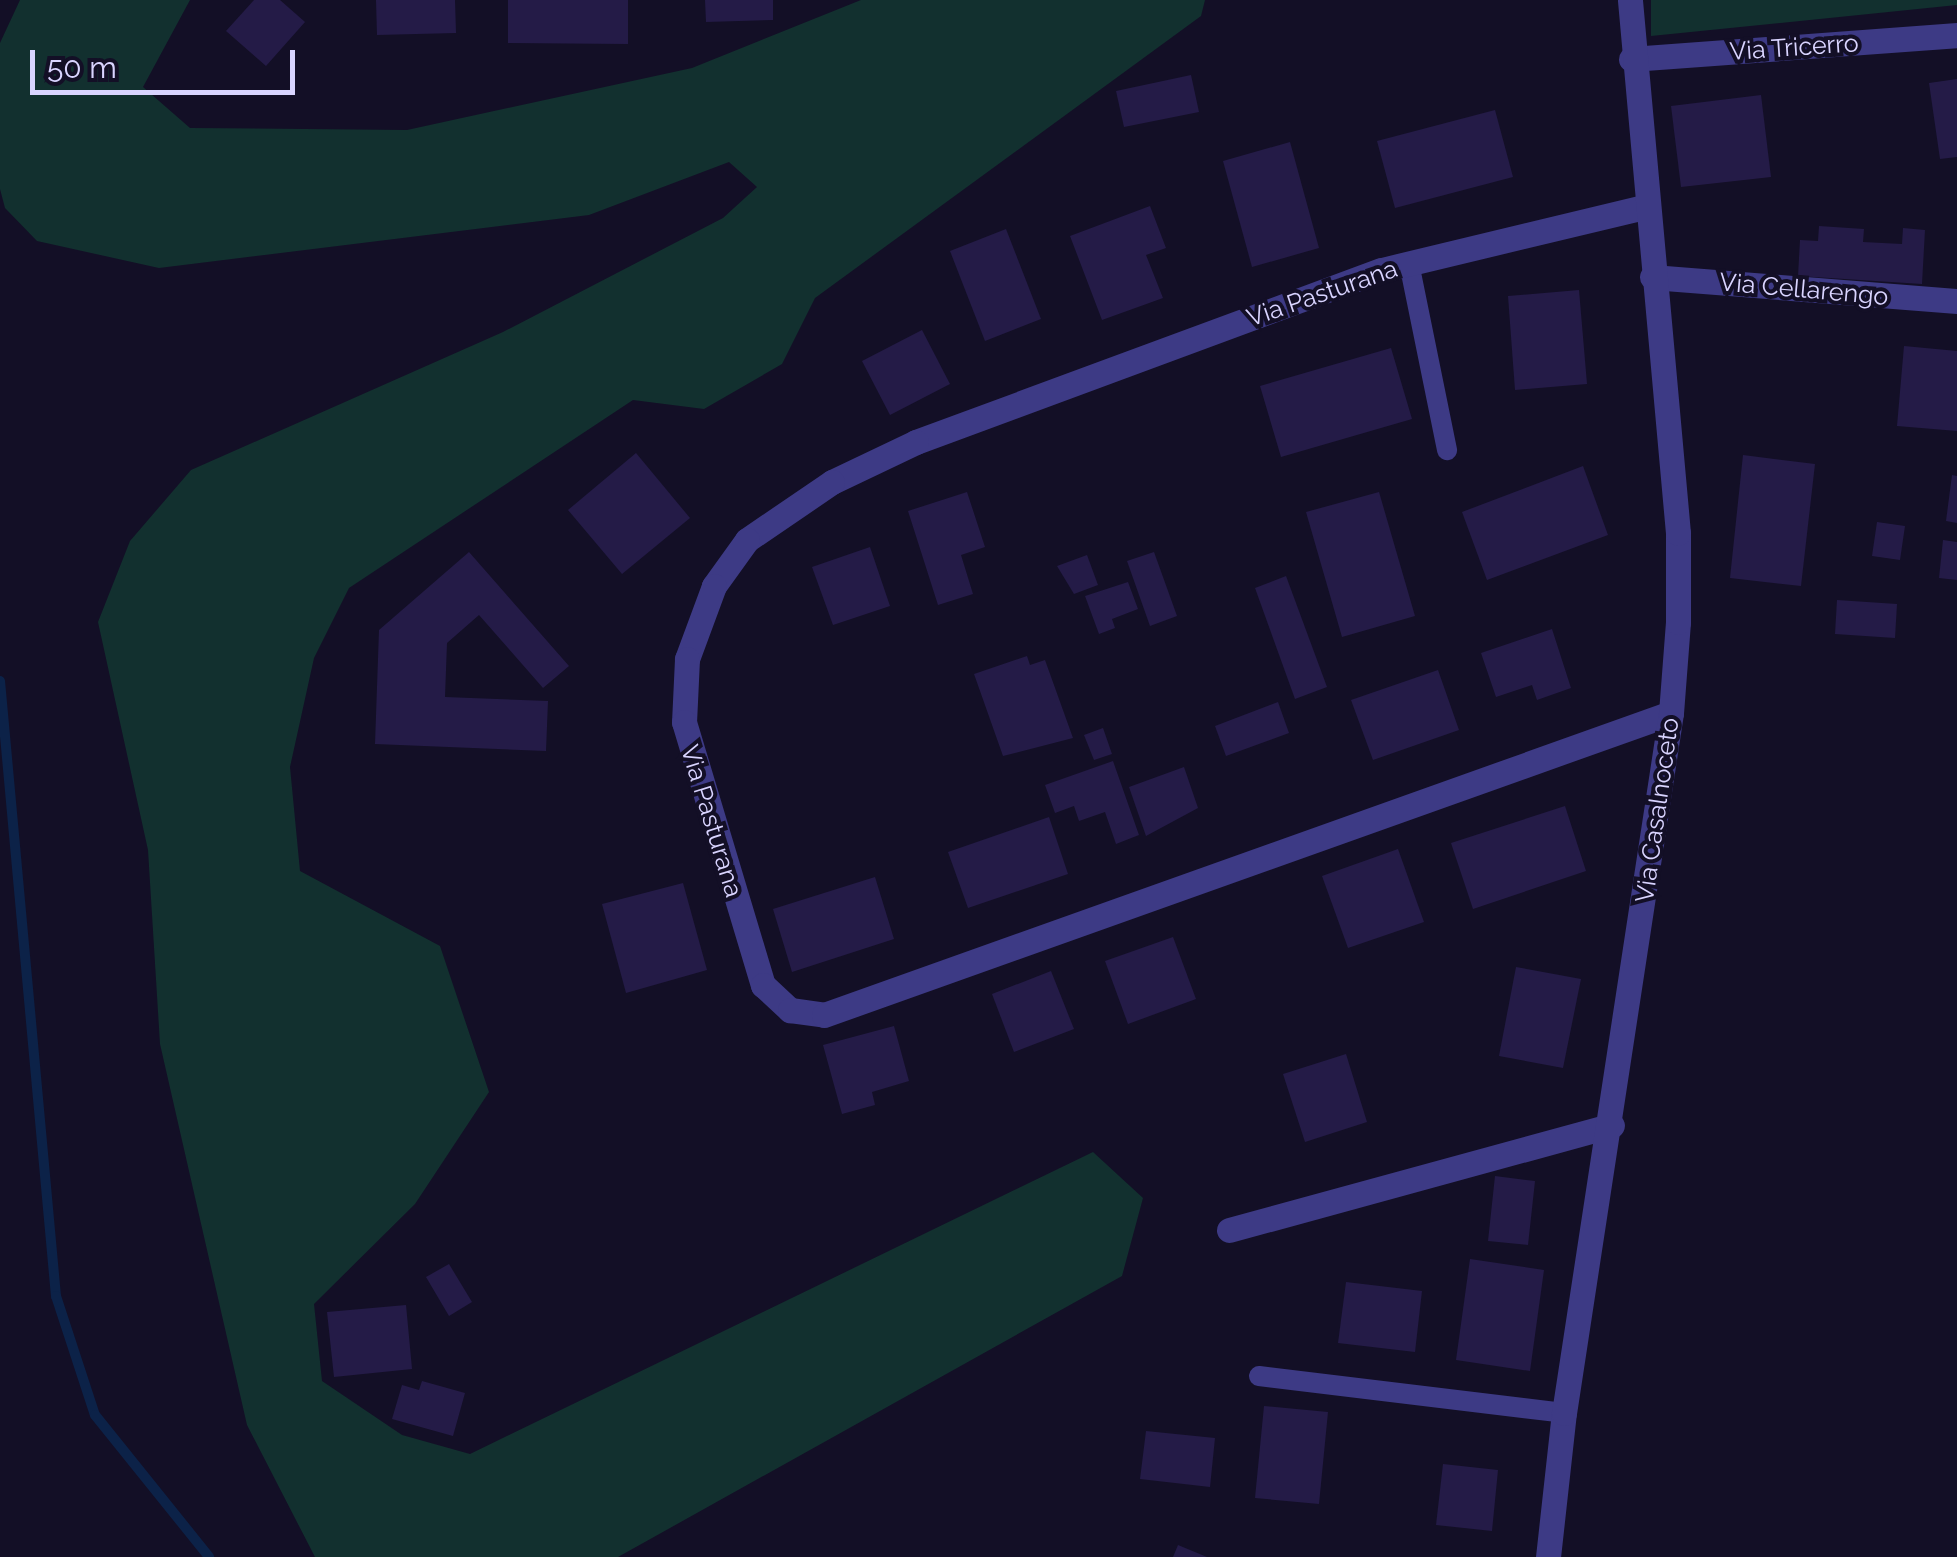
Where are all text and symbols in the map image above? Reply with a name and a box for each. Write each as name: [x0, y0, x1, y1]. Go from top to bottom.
street label: Via Tricerro: [1728, 28, 1860, 66]
scale bar: [35, 30, 300, 92]
text: 50 m: [47, 50, 117, 85]
street label: Via Pasturana: [1243, 253, 1401, 333]
street label: Via Cellarengo: [1718, 267, 1890, 311]
street label: Via Casalnoceto: [1629, 716, 1685, 904]
street label: Via Pasturana: [675, 741, 749, 901]

